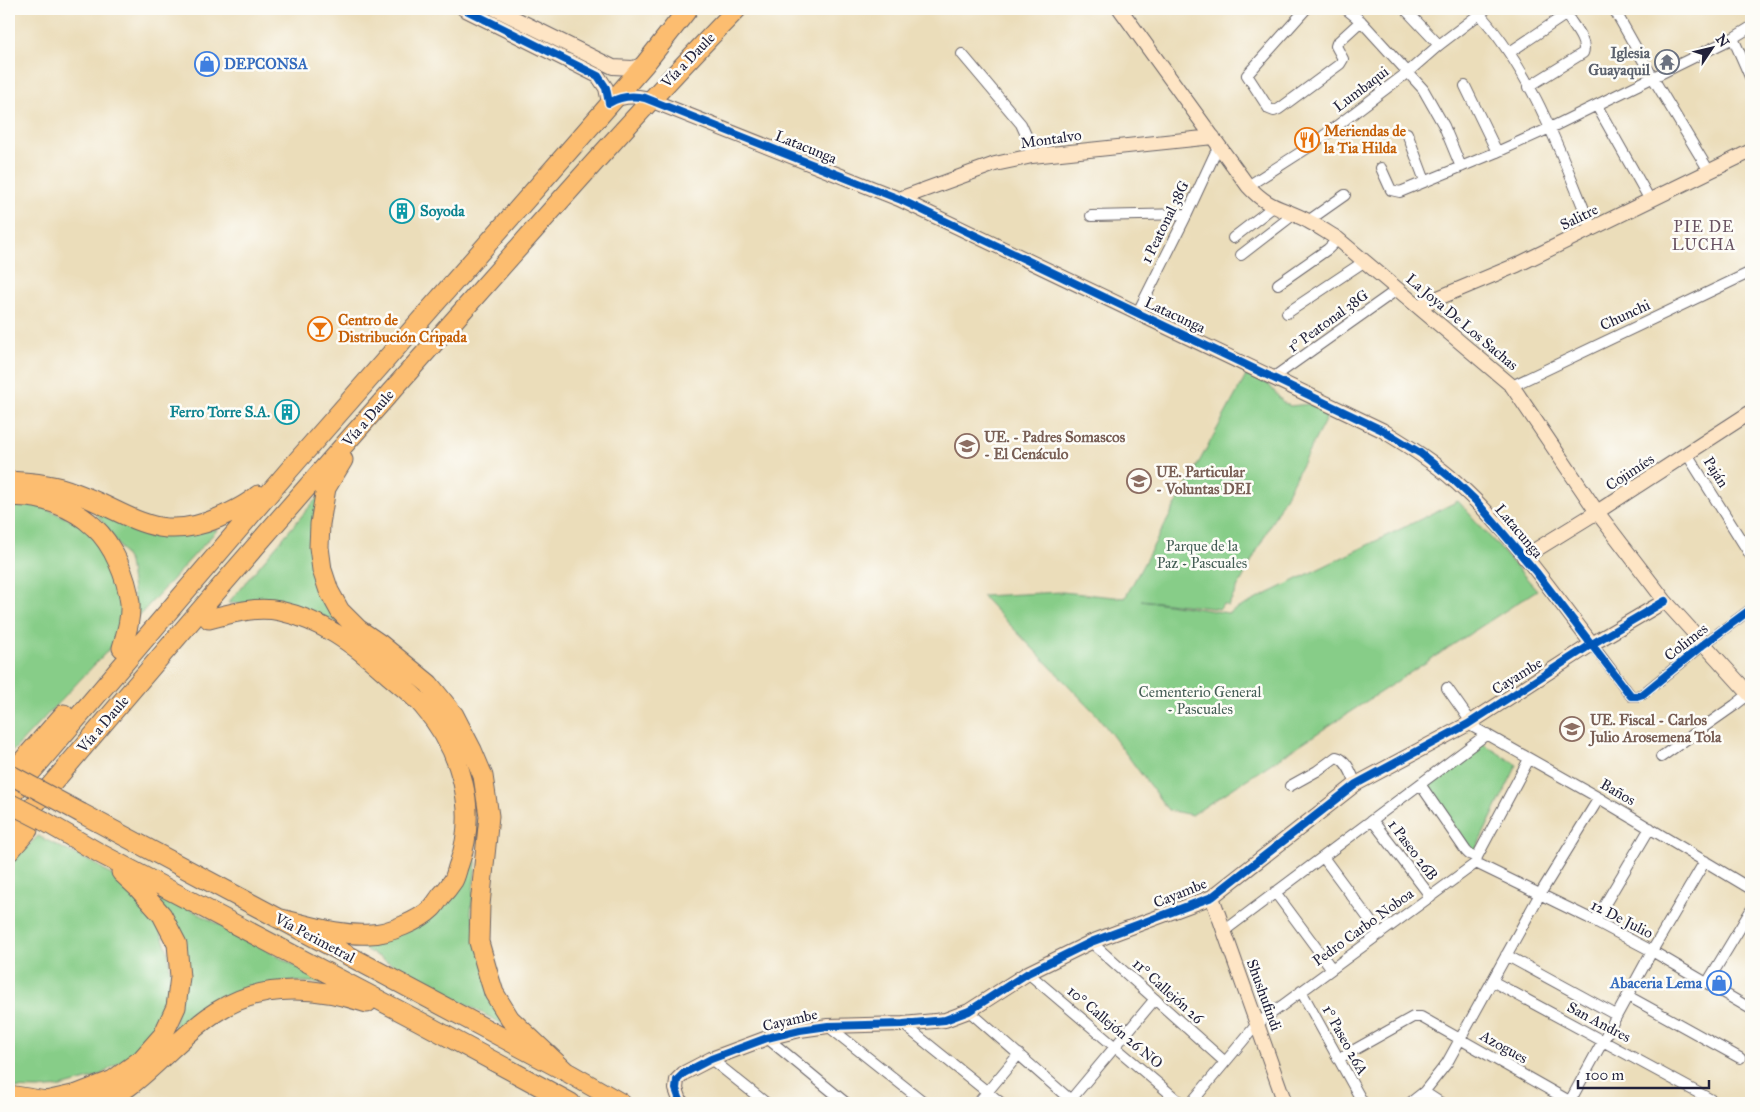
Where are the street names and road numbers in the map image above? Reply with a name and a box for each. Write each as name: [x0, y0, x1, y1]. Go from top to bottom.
street label: Vía a Daule: [657, 29, 719, 92]
street label: Lumbaqui: [1330, 62, 1393, 116]
street label: Montalvo: [1019, 126, 1083, 152]
street label: Latacunga: [773, 127, 840, 168]
street label: 1 Peatonal 38G: [1137, 178, 1193, 266]
street label: Salitre: [1557, 200, 1601, 234]
street label: La Joya De Los Sachas: [1402, 270, 1522, 375]
street label: 1° Peatonal 38G: [1284, 286, 1372, 356]
street label: Latacunga: [1142, 293, 1209, 337]
street label: Chunchi: [1597, 296, 1653, 334]
street label: Vía a Daule: [338, 386, 398, 451]
street label: Cojimíes: [1602, 450, 1658, 494]
street label: Paján: [1700, 453, 1732, 491]
street label: Latacunga: [1491, 500, 1547, 562]
street label: Colimes: [1661, 619, 1711, 665]
street label: Cayambe: [1489, 654, 1545, 698]
street label: Vía a Daule: [73, 692, 133, 757]
street label: Baños: [1597, 775, 1639, 809]
street label: 1 Paseo 26B: [1384, 816, 1442, 884]
street label: Cayambe: [1151, 874, 1209, 912]
street label: Pedro Carbo Noboa: [1309, 884, 1417, 970]
street label: 12 De Julio: [1587, 896, 1656, 943]
street label: Vía Perimetral: [271, 909, 359, 967]
street label: 11° Callejón 26: [1129, 954, 1208, 1028]
street label: Shushufindi: [1243, 957, 1285, 1033]
street label: 10° Callejón 26 NO: [1064, 982, 1166, 1072]
street label: San Andres: [1564, 998, 1634, 1046]
street label: 1° Paseo 26A: [1318, 1002, 1372, 1078]
street label: Cayambe: [761, 1005, 819, 1035]
street label: Azogues: [1476, 1026, 1531, 1067]

